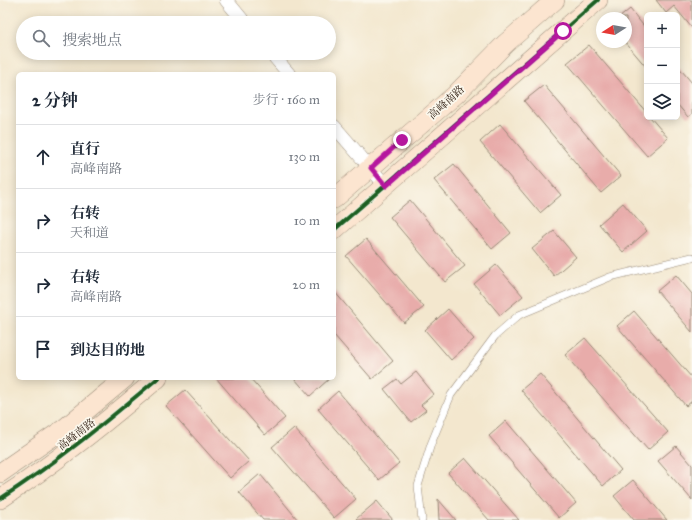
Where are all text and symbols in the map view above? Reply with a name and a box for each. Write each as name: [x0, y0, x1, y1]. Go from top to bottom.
north arrow: [596, 12, 632, 48]
map controls: [644, 12, 680, 120]
button: +: [644, 12, 680, 48]
search box: [16, 16, 336, 60]
route start: [554, 22, 572, 40]
icon: search: [30, 27, 52, 49]
text: 搜索地点: [62, 31, 122, 49]
button: −: [644, 48, 680, 84]
street label: 高峰南路: [426, 83, 467, 122]
button: layers: [644, 84, 680, 120]
text: 2 分钟: [32, 90, 78, 111]
text: 步行 · 160 m: [253, 92, 320, 108]
route end: [393, 131, 411, 149]
text: 直行: [70, 140, 100, 158]
icon: ahead: [32, 146, 54, 168]
text: 130 m: [288, 149, 320, 165]
text: 高峰南路: [70, 161, 122, 177]
text: 右转: [70, 204, 100, 222]
icon: right: [32, 210, 54, 232]
text: 10 m: [294, 213, 320, 229]
text: 天和道: [70, 225, 109, 241]
text: 右转: [70, 268, 100, 286]
icon: right: [32, 274, 54, 296]
text: 20 m: [292, 277, 320, 293]
text: 高峰南路: [70, 289, 122, 305]
icon: arrive: [32, 338, 54, 360]
text: 到达目的地: [70, 341, 145, 359]
street label: 高峰南路: [55, 416, 98, 453]

